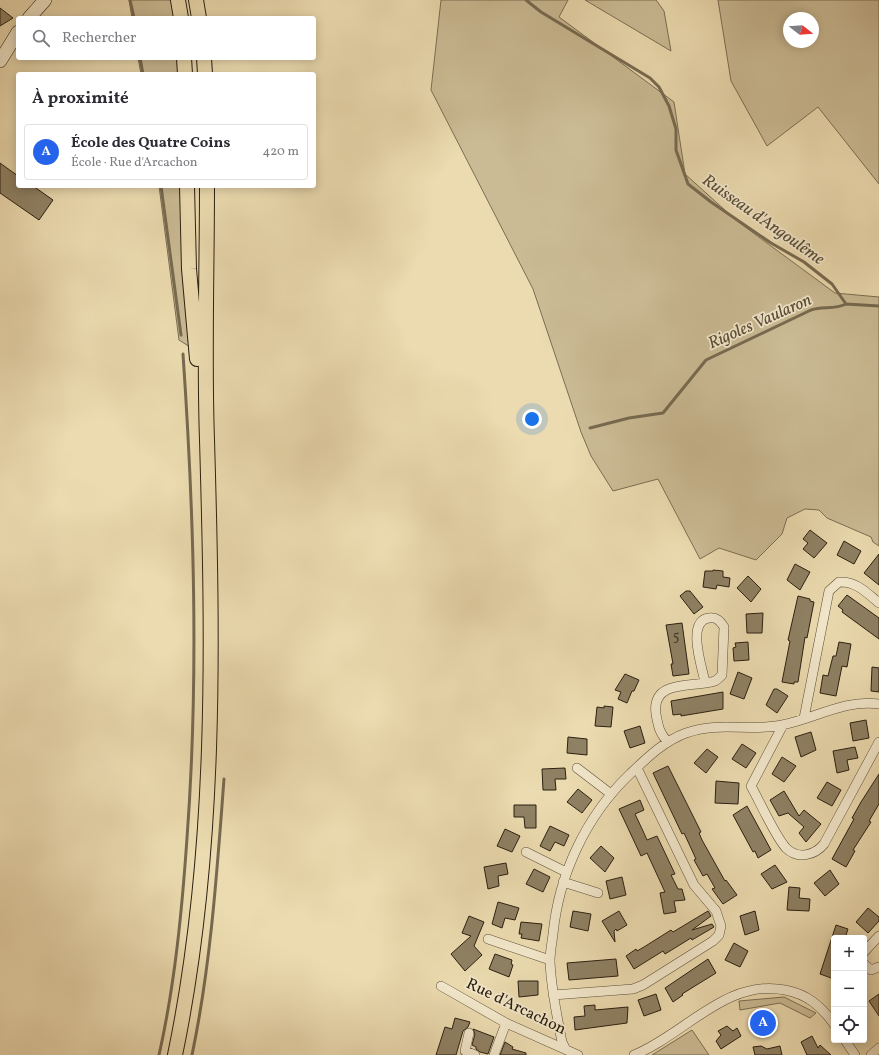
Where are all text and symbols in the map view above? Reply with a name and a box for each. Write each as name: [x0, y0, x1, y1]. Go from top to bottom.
north arrow: [783, 12, 819, 48]
search box: [16, 16, 316, 60]
icon: search: [30, 27, 52, 49]
text: Rechercher: [62, 28, 136, 49]
text: À proximité: [32, 87, 129, 110]
text: École des Quatre Coins: [71, 133, 230, 154]
text: A: [41, 143, 51, 161]
text: 420 m: [262, 143, 299, 161]
text: École · Rue d'Arcachon: [71, 154, 198, 172]
water label: Ruisseau d'Angoulême: [697, 169, 829, 271]
water label: Rigoles Vaularon: [704, 289, 816, 355]
your location: [522, 409, 542, 429]
house number: 5: [673, 627, 679, 646]
map controls: [831, 935, 867, 1043]
button: +: [831, 935, 867, 971]
button: −: [831, 971, 867, 1007]
street label: Rue d'Arcachon: [462, 973, 570, 1041]
button: locate: [831, 1007, 867, 1043]
pin: A: [750, 1008, 776, 1038]

